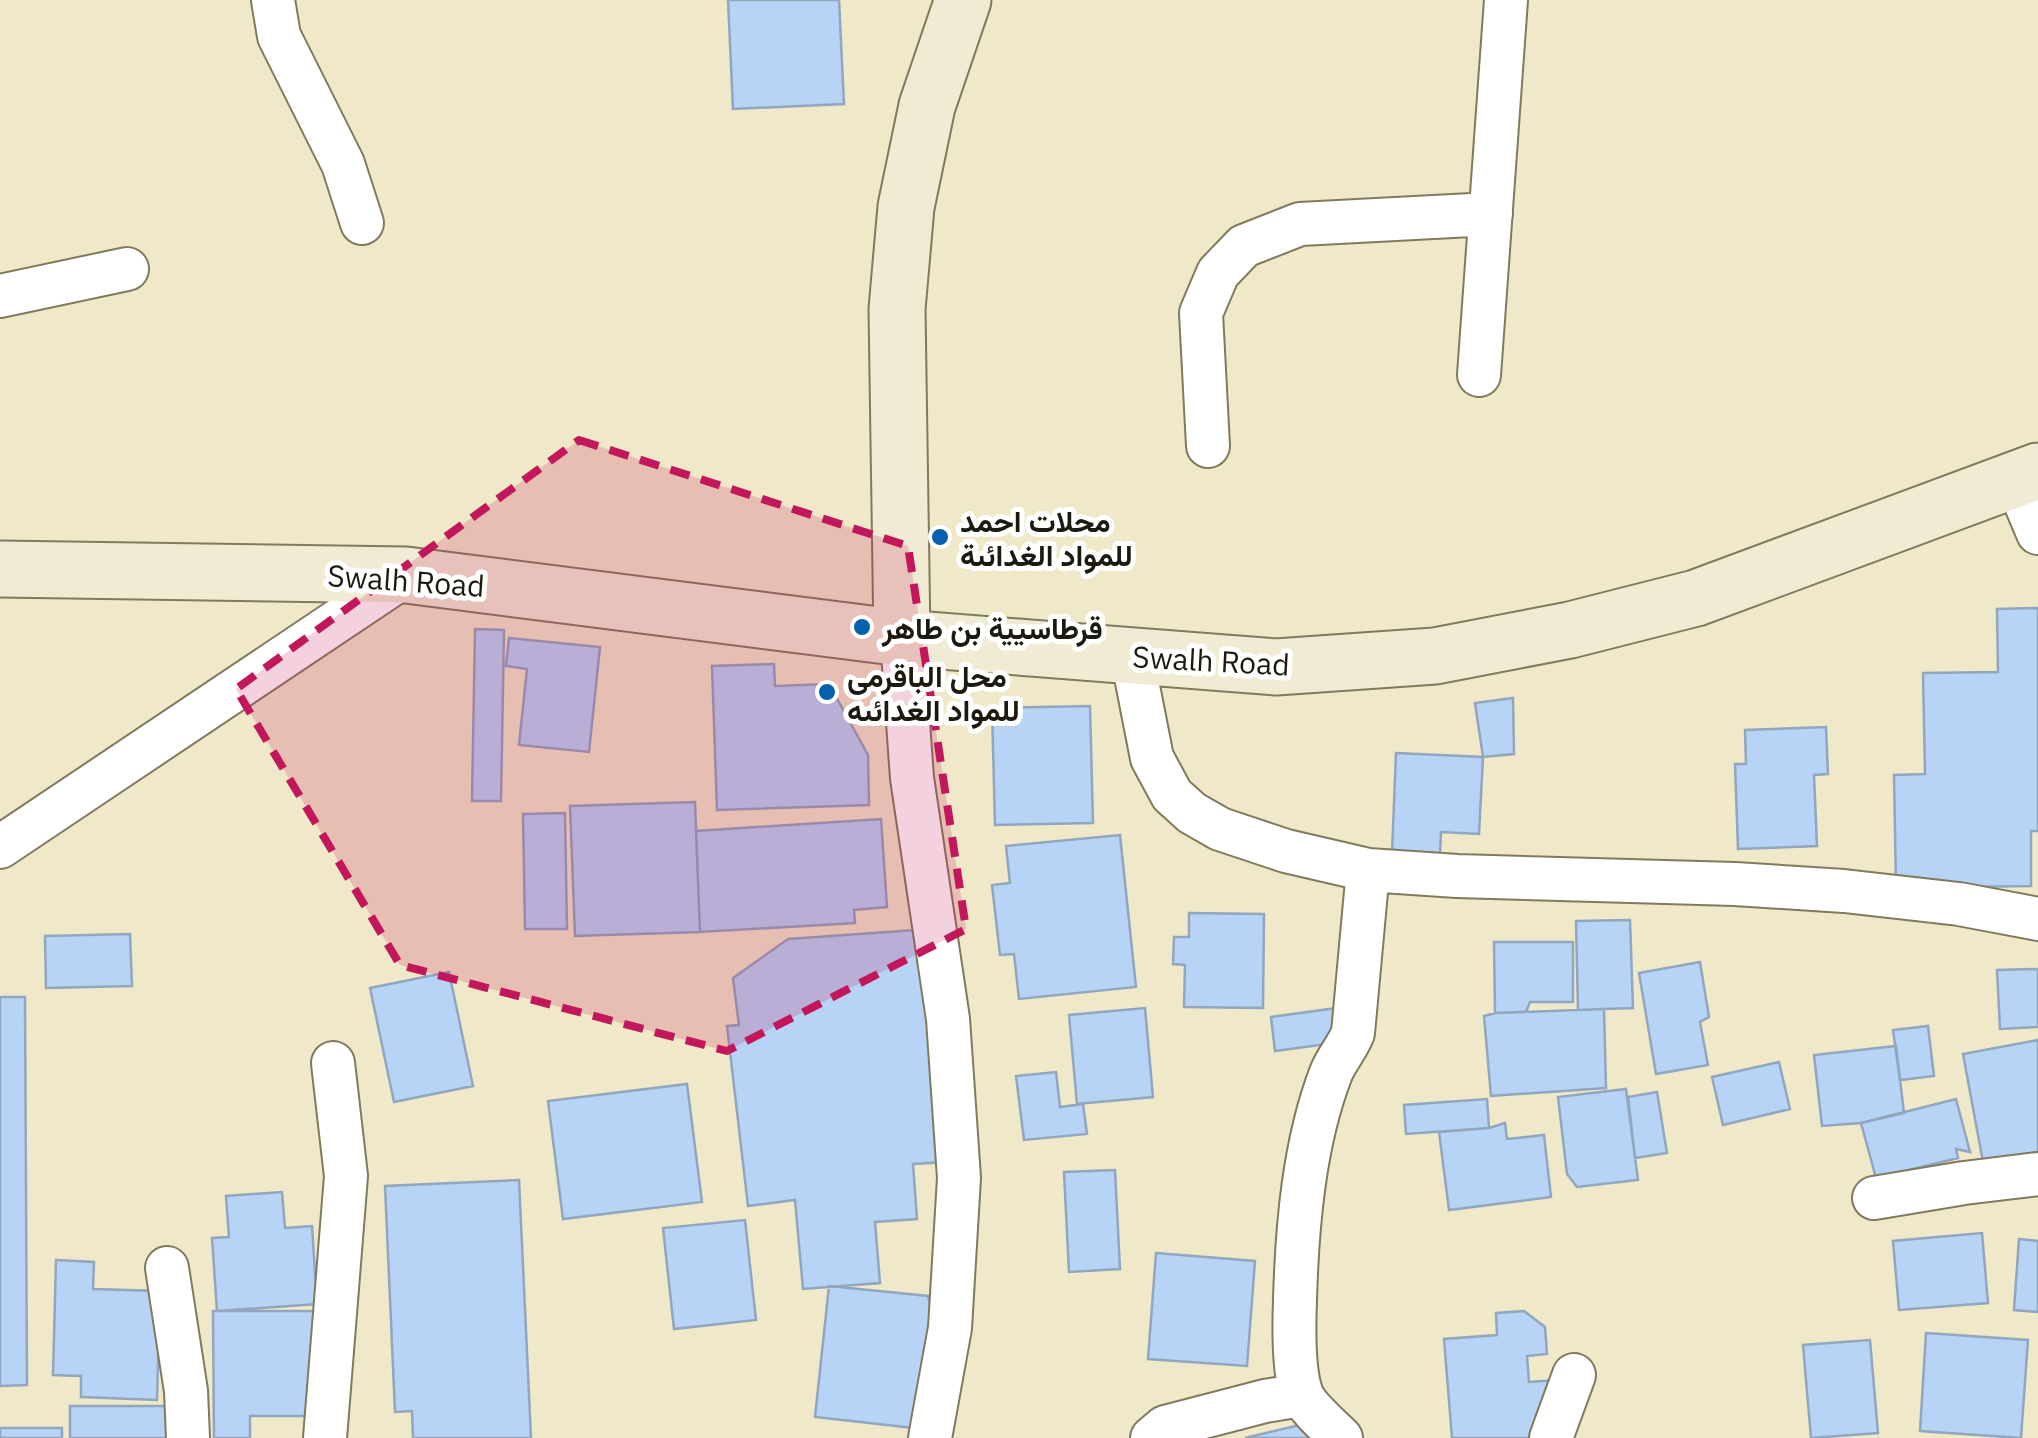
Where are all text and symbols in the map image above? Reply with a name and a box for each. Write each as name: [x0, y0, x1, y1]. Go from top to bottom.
place label: محلات احمد للمواد الغدائىة: [960, 501, 1133, 574]
marker: محلات احمد للمواد الغدائىة: [929, 526, 951, 548]
street label: Swalh Road: [326, 555, 486, 605]
place label: قرطاسيية بن طاهر: [881, 608, 1103, 647]
marker: قرطاسيية بن طاهر: [851, 616, 873, 638]
street label: Swalh Road: [1131, 636, 1291, 684]
place label: محل الباقرمى للمواد الغدائىه: [847, 656, 1020, 729]
marker: محل الباقرمى للمواد الغدائىه: [816, 681, 838, 703]

